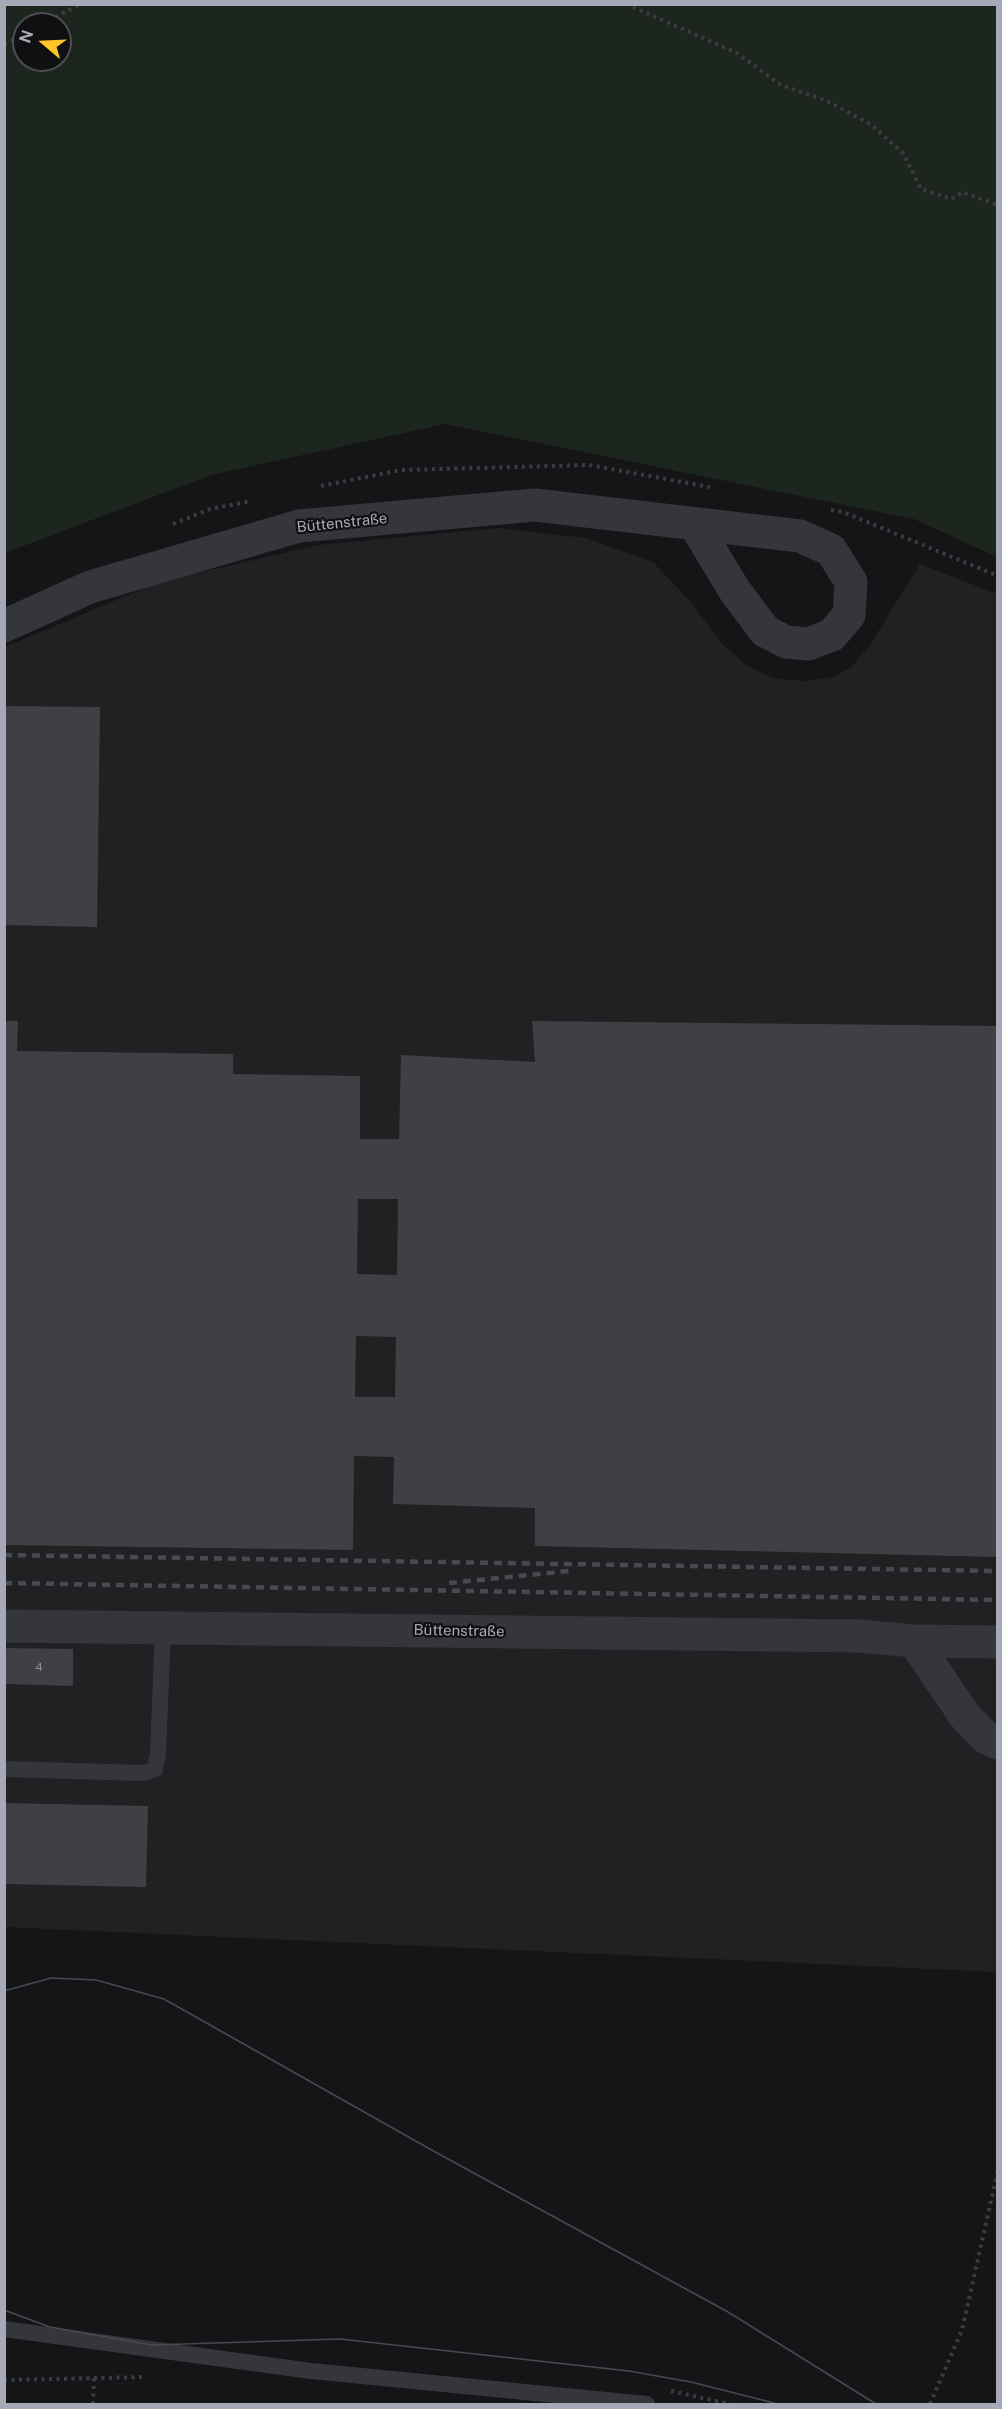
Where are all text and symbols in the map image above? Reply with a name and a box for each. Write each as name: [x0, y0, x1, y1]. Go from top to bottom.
north arrow: [12, 12, 72, 72]
text: N: [15, 28, 37, 46]
street label: Büttenstraße: [296, 509, 388, 537]
street label: Büttenstraße: [413, 1621, 505, 1641]
house number: 4: [35, 1660, 43, 1674]

